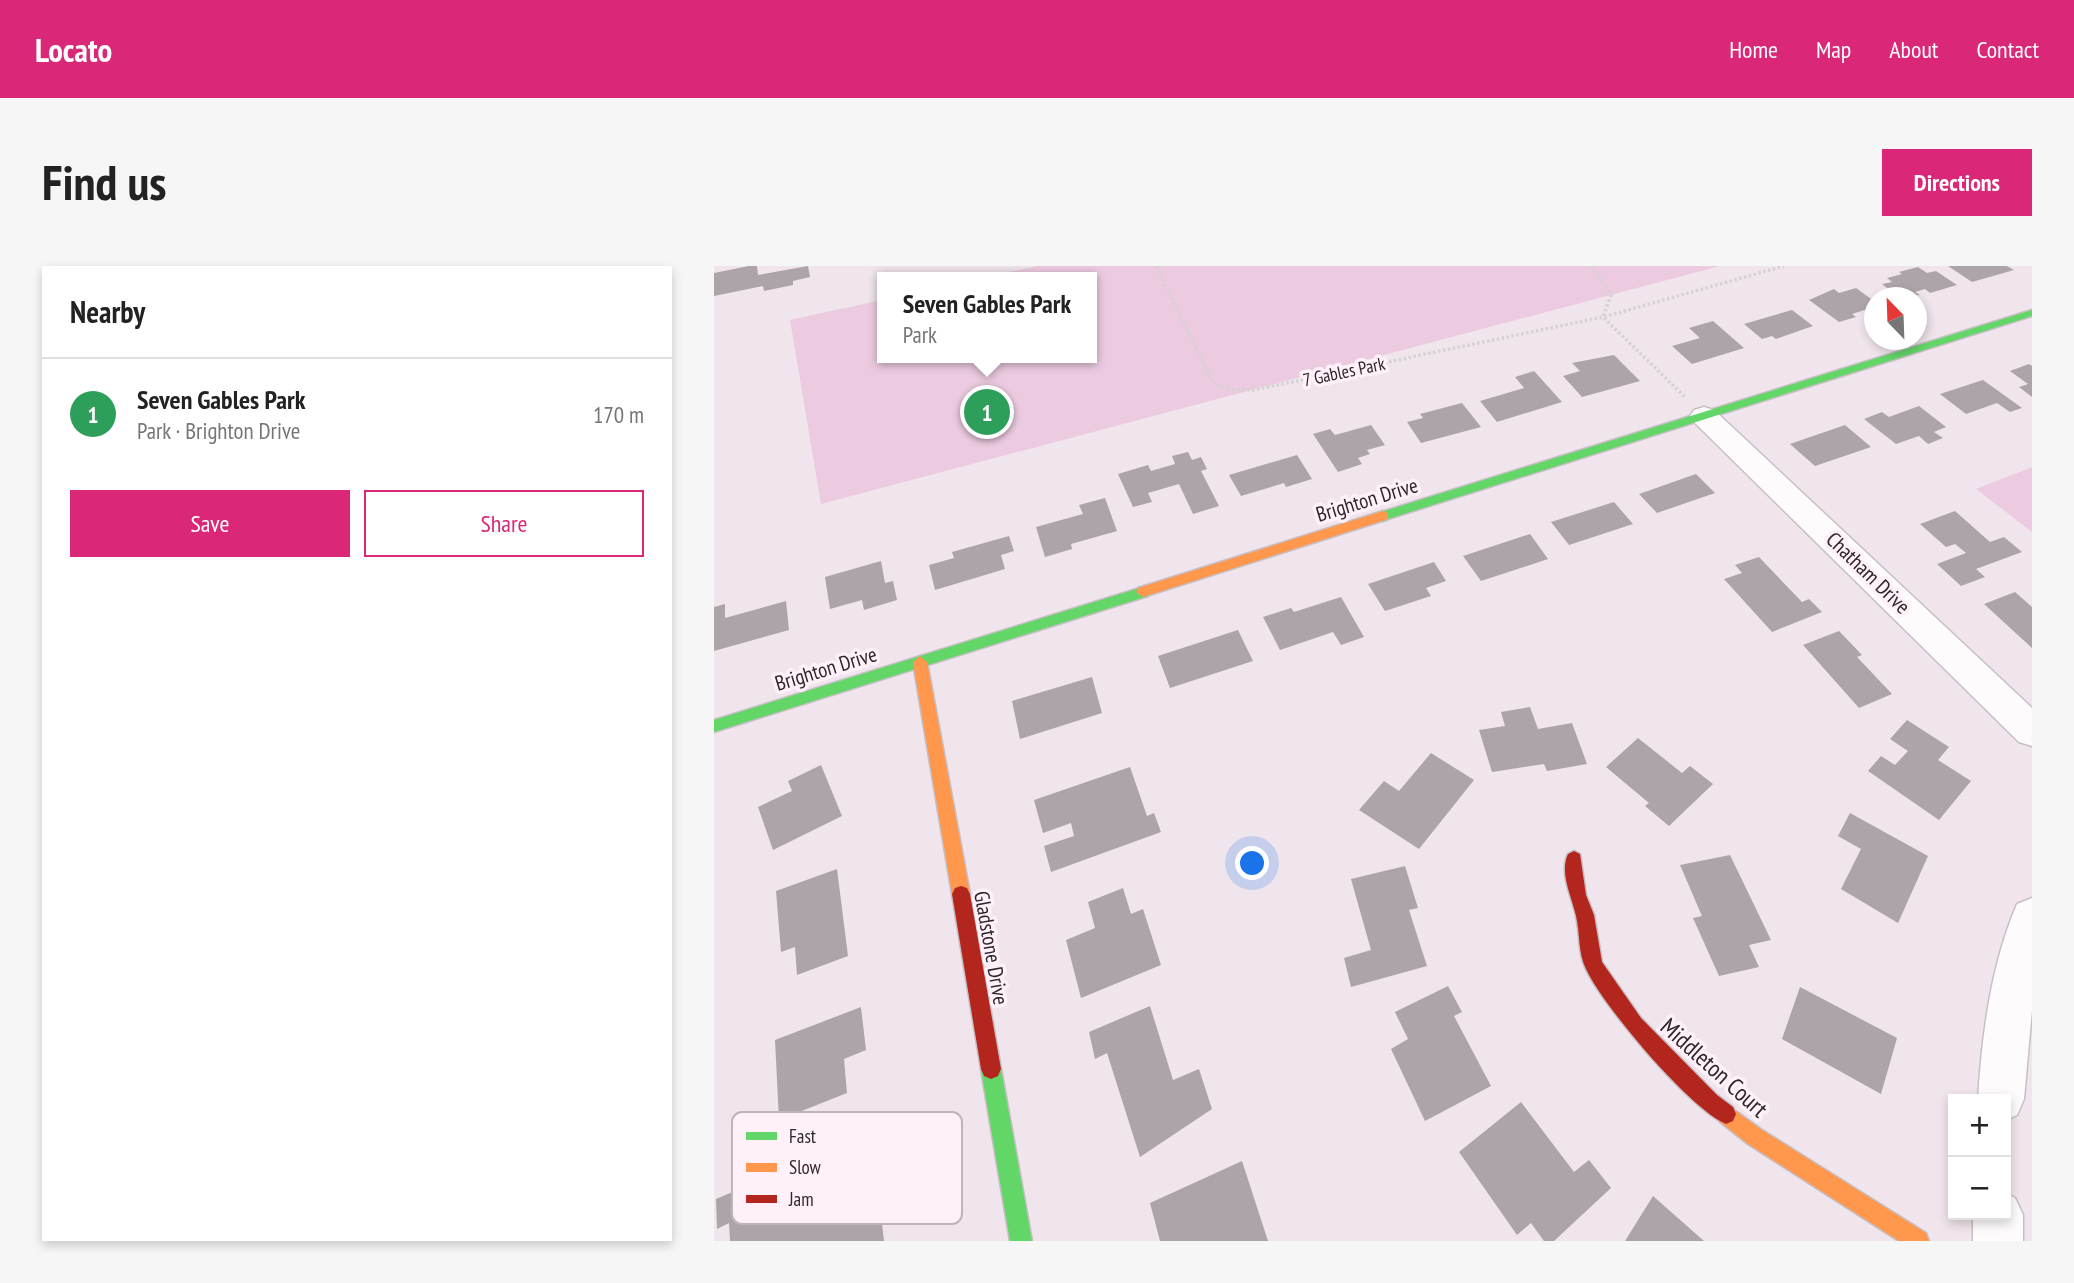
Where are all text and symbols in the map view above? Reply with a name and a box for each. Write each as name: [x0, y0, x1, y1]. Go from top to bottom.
text: Locato: [35, 28, 112, 71]
text: Home: [1729, 34, 1778, 65]
text: Map: [1816, 34, 1851, 65]
text: About: [1889, 34, 1938, 65]
text: Contact: [1976, 34, 2039, 65]
button: Directions: [1882, 149, 2032, 216]
text: Find us: [42, 150, 166, 214]
popup: [877, 272, 1097, 363]
text: Seven Gables Park: [903, 287, 1071, 320]
north arrow: [1864, 287, 1927, 350]
text: Nearby: [70, 292, 145, 331]
text: Park: [903, 320, 937, 349]
street label: 7 Gables Park: [1301, 352, 1387, 391]
text: Seven Gables Park: [137, 383, 305, 416]
pin: 1: [964, 386, 1010, 438]
text: 1: [88, 400, 99, 429]
text: 170 m: [593, 400, 644, 429]
text: Park · Brighton Drive: [137, 416, 300, 445]
street label: Brighton Drive: [1313, 471, 1421, 528]
button: Save: [70, 490, 350, 557]
button: Share: [364, 490, 644, 557]
street label: Chatham Drive: [1821, 526, 1916, 619]
street label: Brighton Drive: [772, 640, 880, 697]
your location: [1235, 846, 1269, 880]
street label: Gladstone Drive: [968, 889, 1015, 1007]
street label: Middleton Court: [1654, 1011, 1775, 1124]
map controls: [1948, 1094, 2011, 1220]
button: +: [1948, 1094, 2011, 1157]
legend: [732, 1112, 962, 1224]
text: Fast: [789, 1124, 817, 1148]
text: Slow: [789, 1155, 822, 1179]
button: −: [1948, 1157, 2011, 1220]
text: Jam: [788, 1187, 814, 1211]

